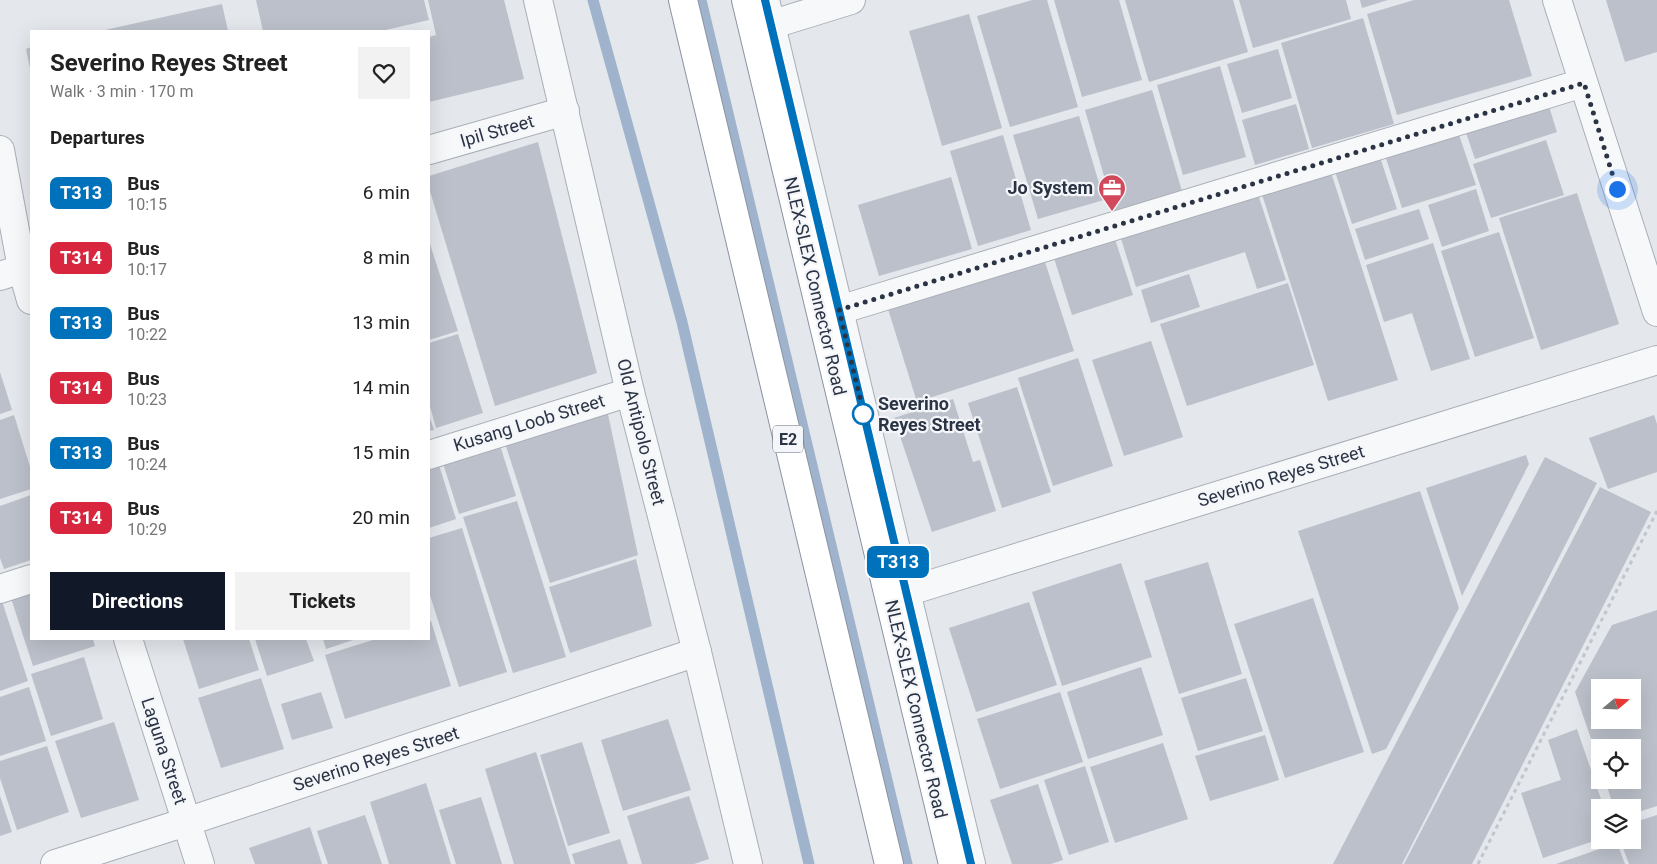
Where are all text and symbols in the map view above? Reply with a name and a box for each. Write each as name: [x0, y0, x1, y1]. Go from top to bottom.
button: heart: [358, 47, 410, 99]
text: Severino Reyes Street: [50, 49, 288, 77]
text: Walk · 3 min · 170 m: [50, 82, 194, 101]
street label: Ipil Street: [458, 110, 536, 151]
text: Departures: [50, 126, 145, 149]
text: Bus: [127, 172, 160, 195]
office icon: Jo System: [1097, 173, 1127, 212]
street label: NLEX-SLEX Connector Road: [780, 175, 851, 397]
place label: Jo System: [1008, 177, 1093, 198]
your location: [1605, 177, 1630, 202]
text: 6 min: [363, 181, 410, 204]
text: T313: [60, 182, 102, 203]
text: 10:15: [127, 195, 167, 214]
text: Bus: [127, 237, 160, 260]
text: 8 min: [363, 246, 410, 269]
text: T314: [60, 247, 102, 268]
text: 10:17: [127, 260, 167, 279]
text: Bus: [127, 302, 160, 325]
text: 13 min: [352, 311, 410, 334]
text: T313: [60, 312, 102, 333]
text: 10:22: [127, 325, 167, 344]
street label: Old Antipolo Street: [613, 356, 670, 507]
text: Bus: [127, 367, 160, 390]
text: 14 min: [352, 376, 410, 399]
text: T314: [60, 377, 102, 398]
text: 10:23: [127, 390, 167, 409]
street label: Kusang Loob Street: [451, 390, 607, 456]
place label: Severino Reyes Street: [878, 393, 981, 435]
marker: Severino Reyes Street: [852, 403, 874, 425]
road number: E2: [773, 426, 803, 452]
text: Bus: [127, 432, 160, 455]
street label: Severino Reyes Street: [1195, 440, 1367, 511]
text: 15 min: [352, 441, 410, 464]
text: T313: [60, 442, 102, 463]
text: 10:24: [127, 455, 167, 474]
text: Bus: [127, 497, 160, 520]
text: 20 min: [352, 506, 410, 529]
text: T314: [60, 507, 102, 528]
text: 10:29: [127, 520, 167, 539]
line badge: T313: [863, 546, 933, 578]
text: T313: [877, 551, 919, 572]
button: Directions: [50, 572, 225, 630]
button: Tickets: [235, 572, 410, 630]
street label: NLEX-SLEX Connector Road: [881, 598, 952, 820]
north arrow: [1591, 679, 1641, 729]
map controls: [1591, 679, 1641, 849]
street label: Laguna Street: [137, 695, 192, 807]
street label: Severino Reyes Street: [290, 722, 462, 795]
button: locate: [1591, 739, 1641, 789]
button: layers: [1591, 799, 1641, 849]

